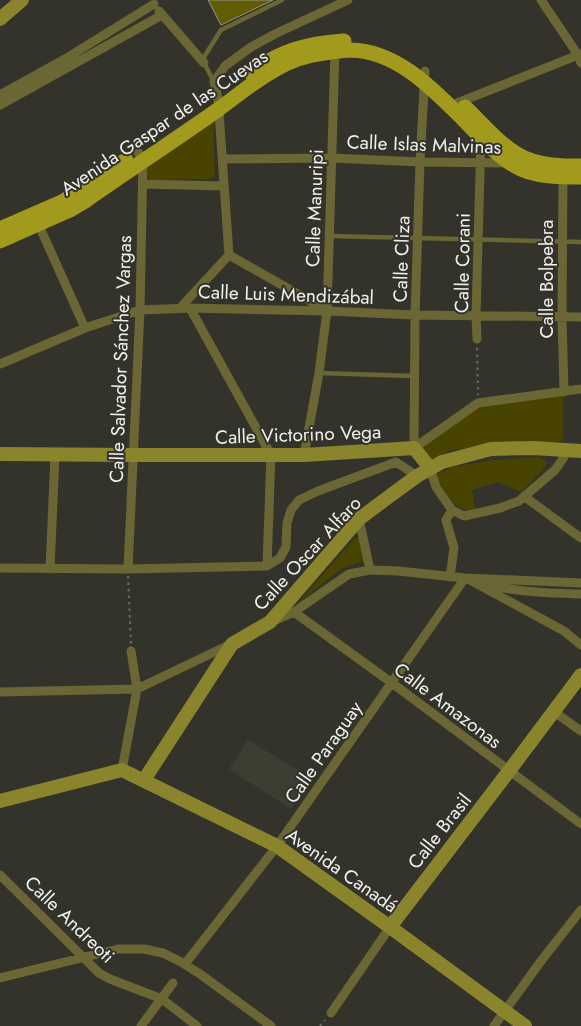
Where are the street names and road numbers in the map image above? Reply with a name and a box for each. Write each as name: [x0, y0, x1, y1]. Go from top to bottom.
street label: Avenida Gaspar de las Cuevas: [55, 43, 273, 202]
street label: Calle Islas Malvinas: [346, 128, 502, 161]
street label: Calle Manuripi: [299, 149, 330, 267]
street label: Calle Corani: [448, 213, 477, 313]
street label: Calle Cliza: [386, 215, 417, 303]
street label: Calle Bolpebra: [533, 220, 560, 338]
street label: Calle Salvador Sánchez Vargas: [103, 235, 138, 483]
street label: Calle Luis Mendizábal: [198, 278, 374, 311]
street label: Calle Victorino Vega: [215, 418, 382, 451]
street label: Calle Oscar Alfaro: [247, 490, 368, 617]
street label: Calle Amazonas: [388, 656, 507, 755]
street label: Calle Paraguay: [278, 695, 369, 809]
street label: Calle Brasil: [401, 788, 478, 875]
street label: Avenida Canadá: [280, 822, 403, 919]
street label: Calle Andreoti: [19, 869, 121, 969]

